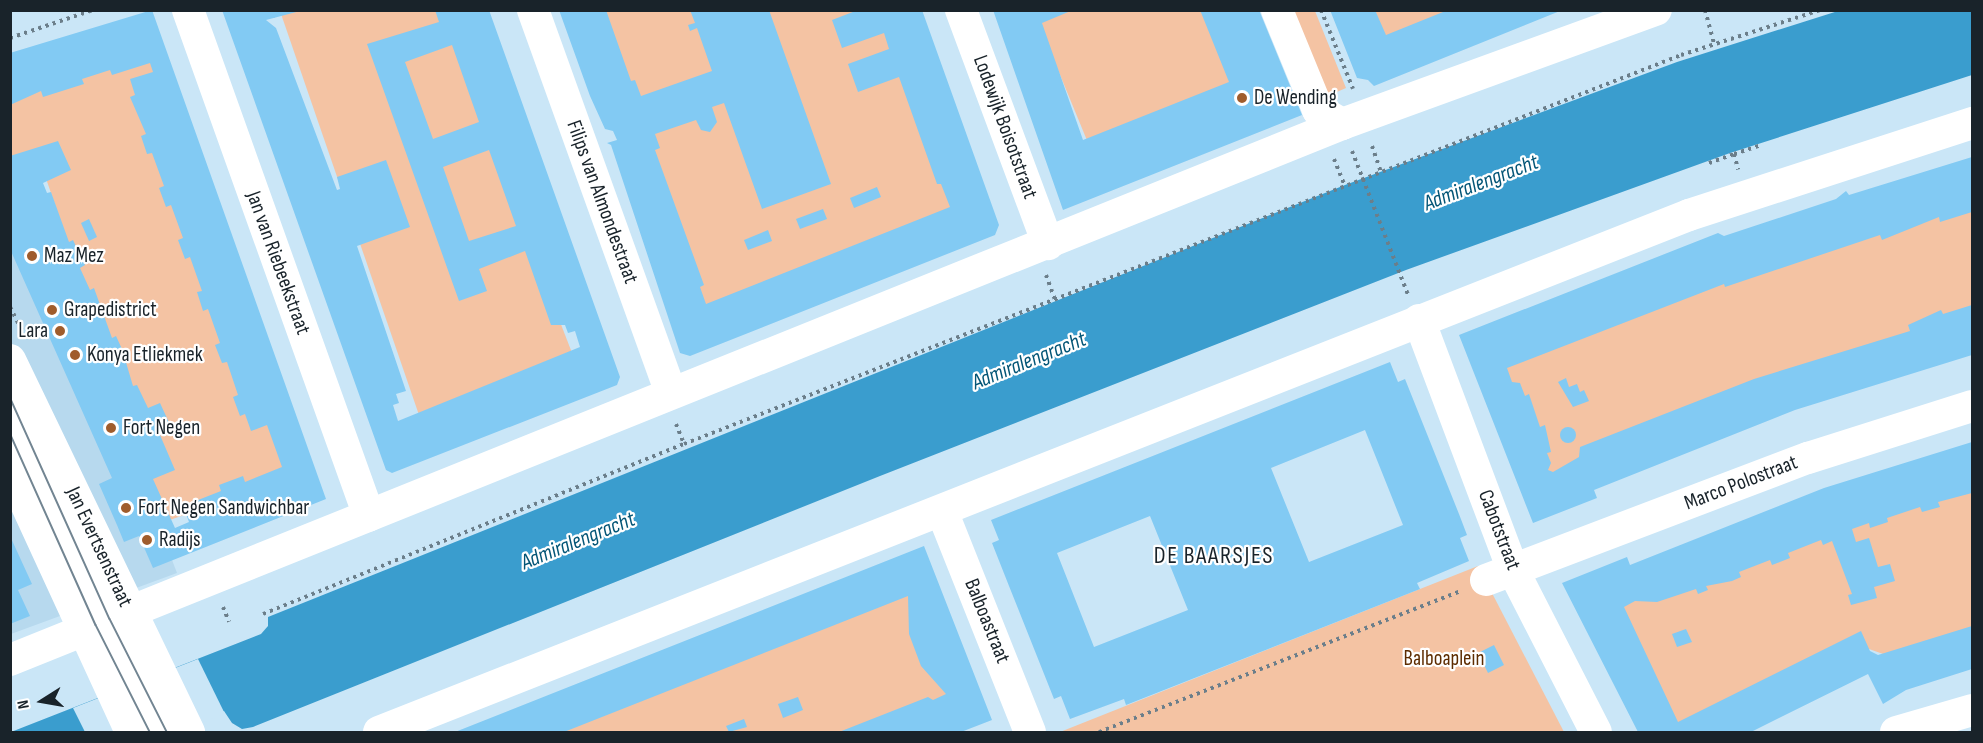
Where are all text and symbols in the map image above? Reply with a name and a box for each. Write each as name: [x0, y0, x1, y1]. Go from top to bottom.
street label: Lodewijk Boisotstraat: [967, 52, 1043, 202]
place label: De Wending: [1254, 85, 1337, 111]
marker: De Wending: [1235, 91, 1249, 105]
street label: Filips van Almondestraat: [561, 117, 643, 287]
water label: Admiralengracht: [1420, 149, 1542, 217]
street label: Jan van Riebeekstraat: [240, 188, 316, 338]
place label: Maz Mez: [44, 243, 104, 269]
marker: Maz Mez: [25, 249, 39, 263]
place label: Grapedistrict: [64, 297, 157, 323]
marker: Grapedistrict: [45, 303, 59, 317]
place label: Lara: [18, 318, 48, 344]
marker: Lara: [53, 324, 67, 338]
water label: Admiralengracht: [968, 326, 1090, 396]
place label: Konya Etliekmek: [87, 342, 203, 368]
marker: Konya Etliekmek: [68, 348, 82, 362]
place label: Fort Negen: [123, 415, 200, 441]
marker: Fort Negen: [104, 421, 118, 435]
street label: Marco Polostraat: [1681, 450, 1801, 516]
street label: Jan Evertsenstraat: [60, 483, 138, 611]
street label: Cabotstraat: [1472, 486, 1526, 574]
place label: Fort Negen Sandwichbar: [138, 495, 309, 521]
marker: Fort Negen Sandwichbar: [119, 501, 133, 515]
water label: Admiralengracht: [517, 506, 639, 576]
place label: Radijs: [159, 527, 200, 553]
marker: Radijs: [140, 533, 154, 547]
district label: DE BAARSJES: [1154, 542, 1274, 570]
street label: Balboastraat: [959, 575, 1015, 667]
park label: Balboaplein: [1404, 646, 1484, 672]
north arrow: [12, 671, 72, 731]
text: N: [14, 699, 34, 711]

